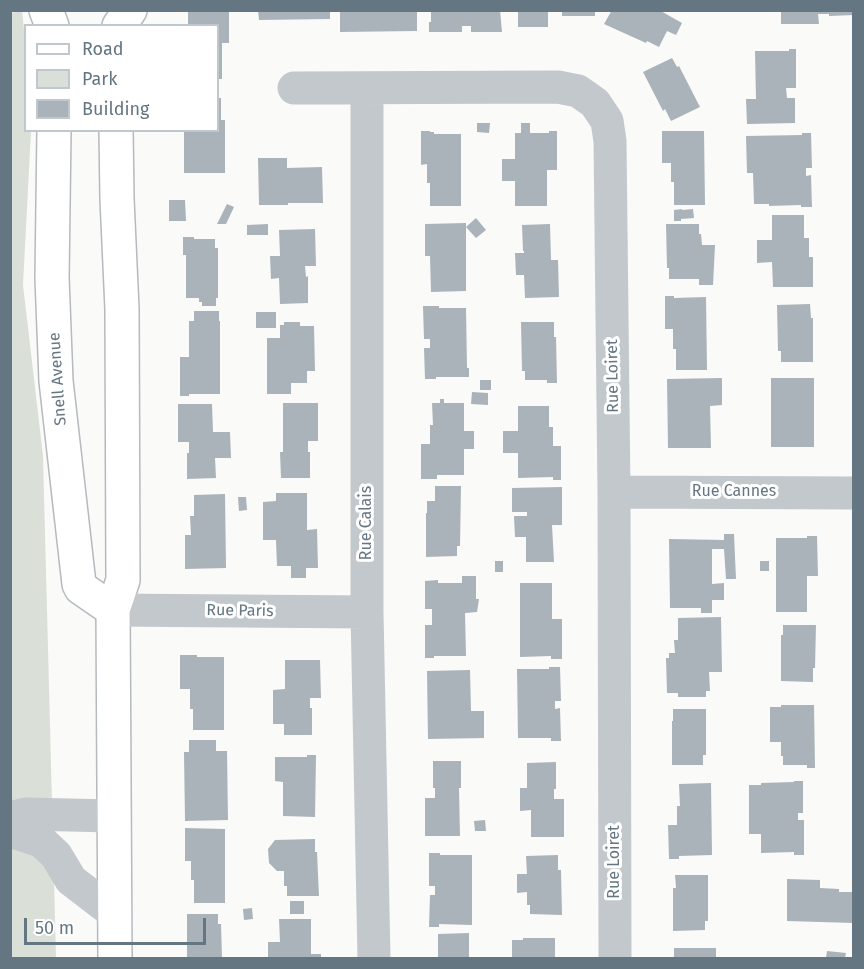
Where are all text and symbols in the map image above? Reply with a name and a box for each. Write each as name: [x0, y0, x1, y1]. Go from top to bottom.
legend: [24, 24, 219, 132]
text: Road: [82, 38, 124, 60]
text: Park: [82, 68, 117, 90]
text: Building: [82, 98, 149, 120]
street label: Snell Avenue: [45, 332, 71, 426]
street label: Rue Loiret: [603, 339, 623, 413]
street label: Rue Cannes: [692, 482, 776, 502]
street label: Rue Calais: [357, 486, 377, 560]
street label: Rue Paris: [206, 601, 274, 621]
street label: Rue Loiret: [605, 825, 625, 899]
scale bar: [27, 906, 208, 944]
text: 50 m: [35, 917, 74, 939]

